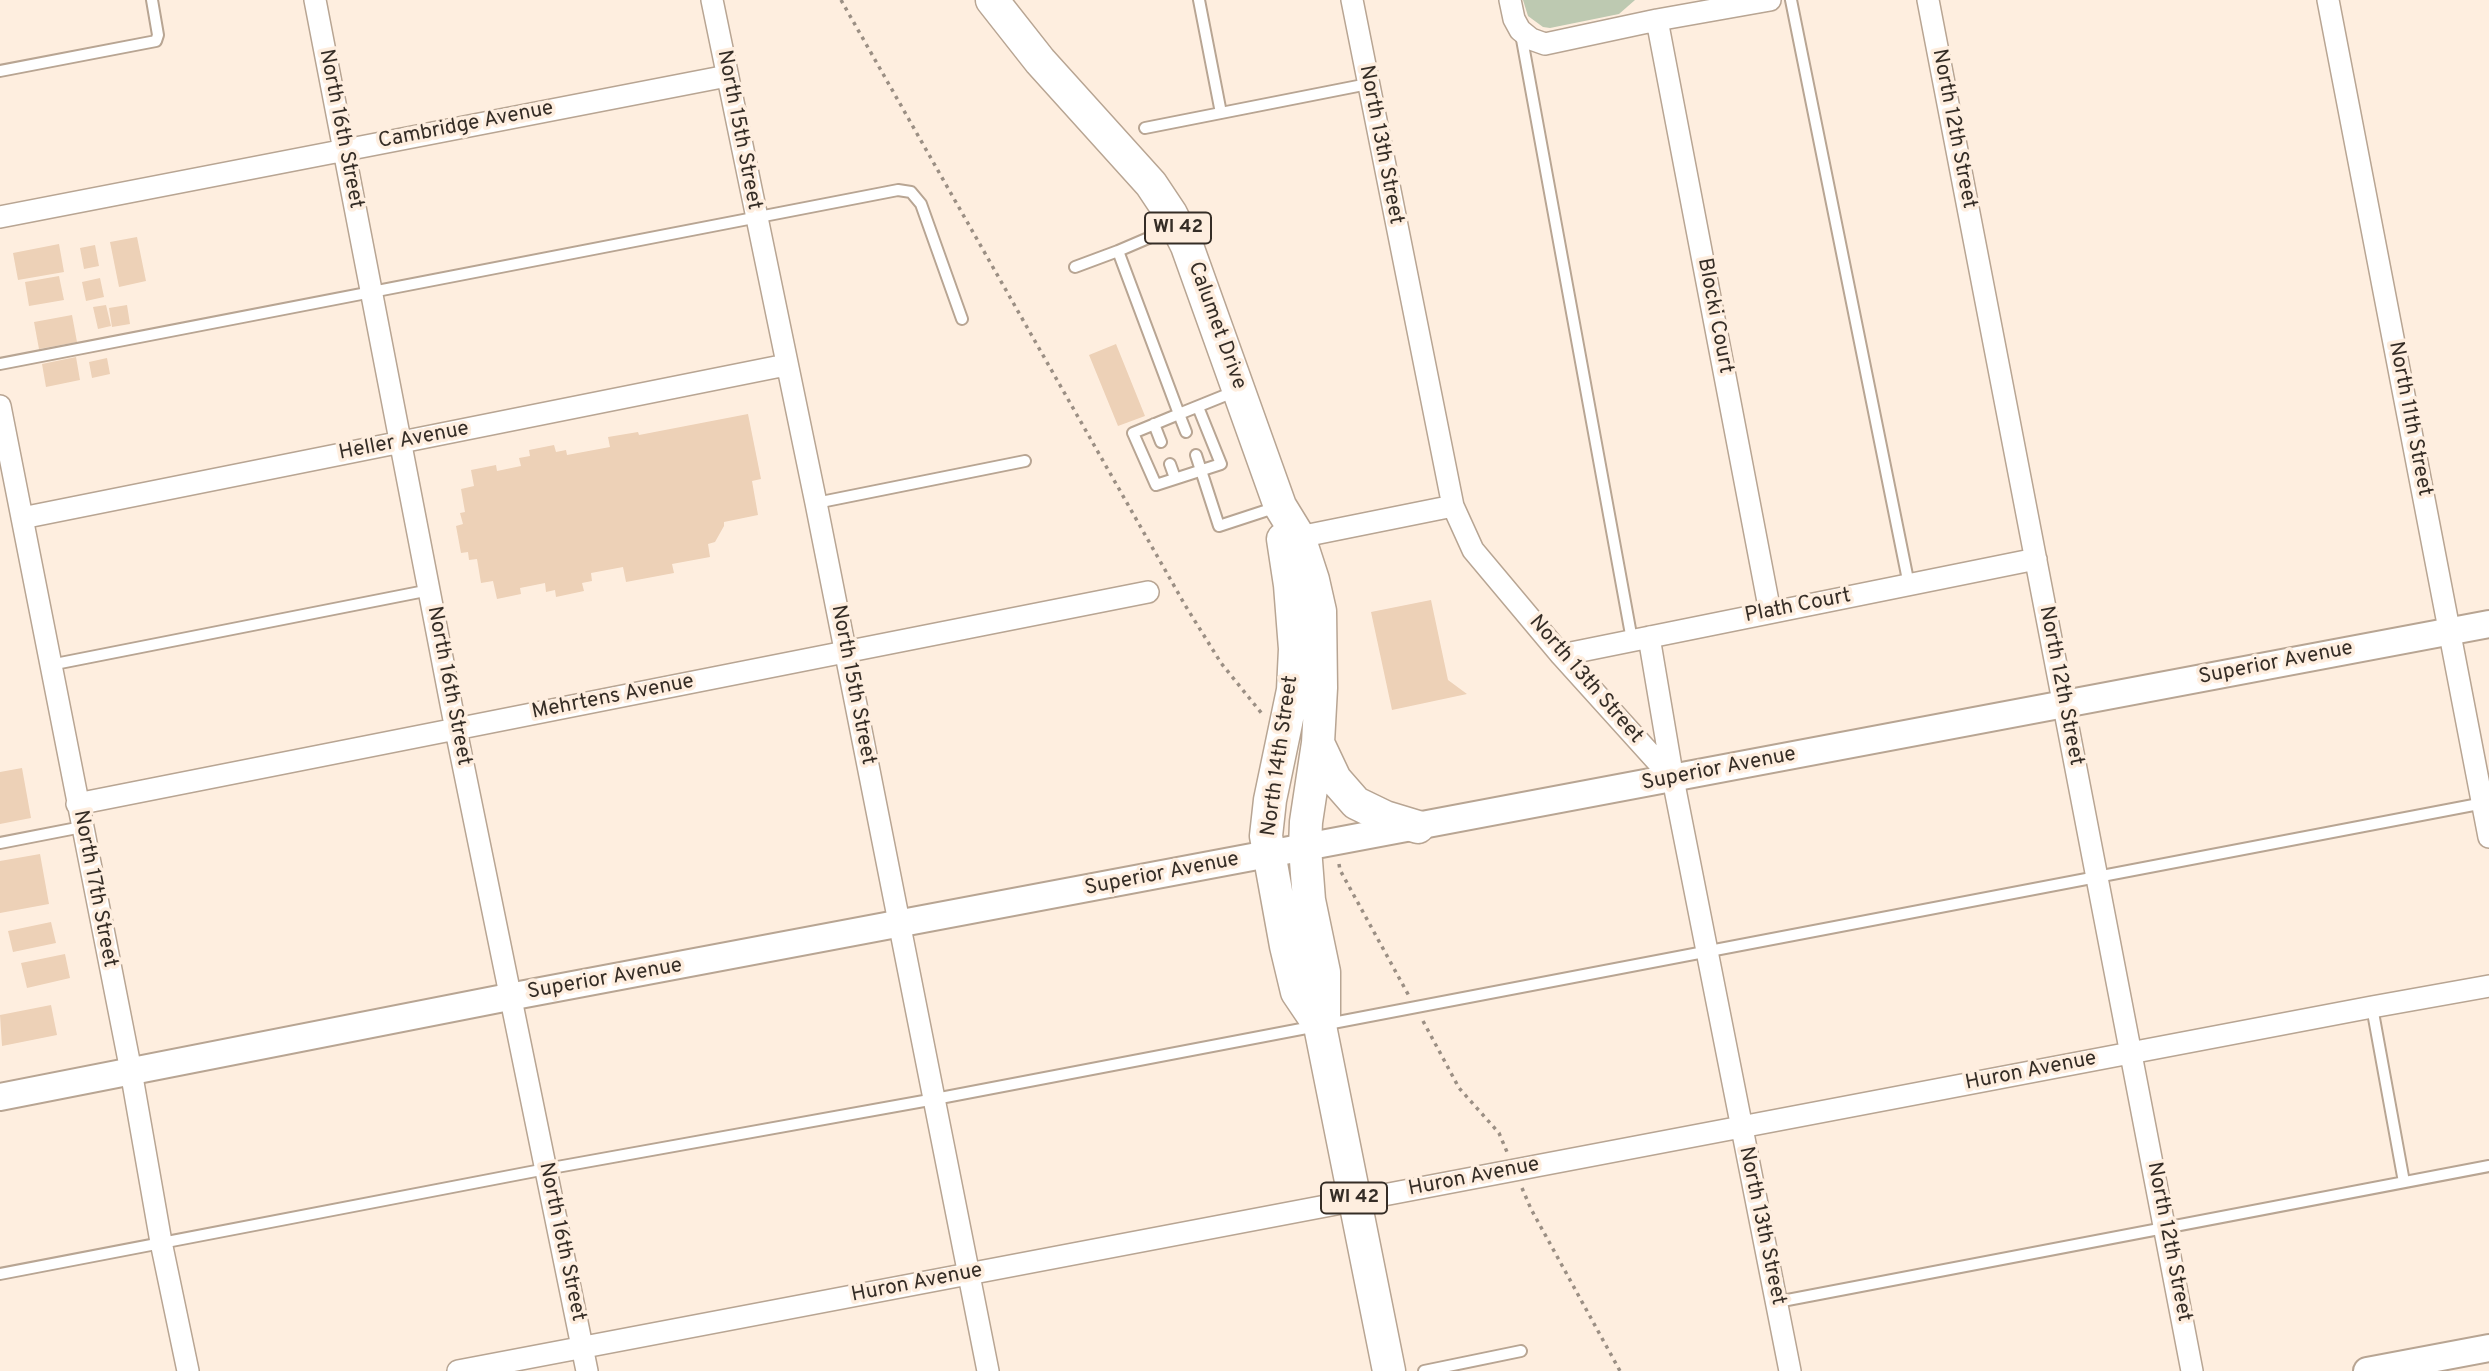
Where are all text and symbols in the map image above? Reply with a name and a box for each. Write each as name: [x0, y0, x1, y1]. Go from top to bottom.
street label: North 16th Street: [312, 47, 368, 211]
street label: North 12th Street: [1925, 47, 1981, 211]
street label: North 15th Street: [710, 48, 766, 212]
street label: North 13th Street: [1352, 63, 1408, 227]
street label: Cambridge Avenue: [376, 97, 556, 155]
road number: WI 42: [1145, 212, 1211, 244]
street label: Blocki Court: [1690, 256, 1738, 376]
street label: Calumet Drive: [1181, 259, 1251, 393]
street label: North 11th Street: [2382, 340, 2436, 498]
street label: Heller Avenue: [337, 417, 471, 467]
street label: Plath Court: [1743, 584, 1853, 630]
street label: North 15th Street: [824, 603, 880, 767]
street label: North 16th Street: [420, 604, 476, 768]
street label: North 12th Street: [2032, 604, 2088, 768]
street label: North 13th Street: [1523, 611, 1647, 749]
street label: Superior Avenue: [2197, 637, 2355, 691]
street label: Mehrtens Avenue: [530, 670, 696, 726]
street label: North 14th Street: [1257, 674, 1305, 838]
street label: Superior Avenue: [1640, 743, 1798, 797]
street label: North 17th Street: [66, 808, 122, 970]
street label: Superior Avenue: [1083, 848, 1241, 902]
street label: Superior Avenue: [526, 954, 684, 1006]
street label: Huron Avenue: [1963, 1047, 2099, 1097]
street label: North 13th Street: [1732, 1144, 1790, 1308]
street label: Huron Avenue: [1406, 1153, 1542, 1203]
street label: North 16th Street: [532, 1160, 590, 1324]
street label: North 12th Street: [2140, 1160, 2196, 1324]
road number: WI 42: [1321, 1182, 1387, 1214]
street label: Huron Avenue: [849, 1259, 985, 1309]

